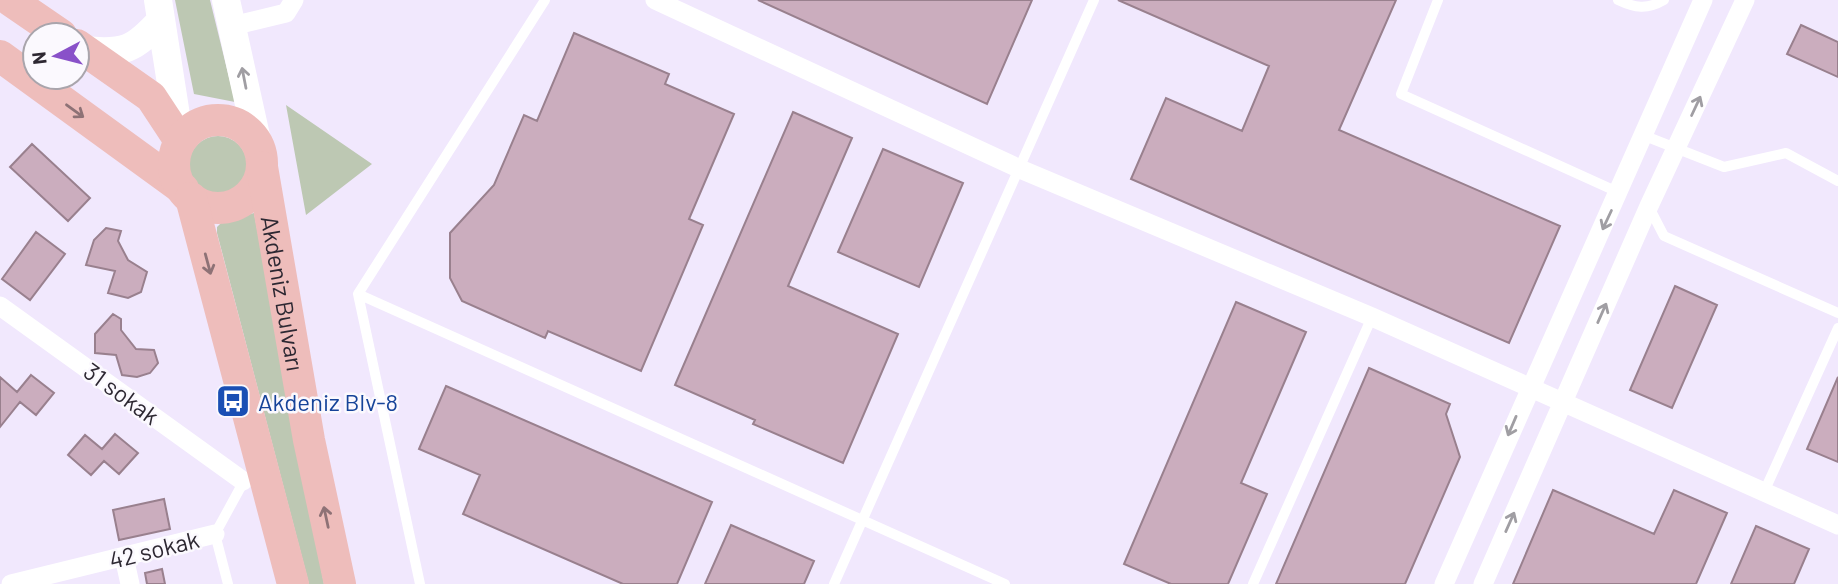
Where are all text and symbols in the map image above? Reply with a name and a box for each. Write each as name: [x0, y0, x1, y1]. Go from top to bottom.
north arrow: [21, 21, 91, 91]
text: N: [26, 50, 51, 66]
one-way arrow: [237, 67, 251, 90]
one-way arrow: [1690, 96, 1703, 117]
one-way arrow: [65, 104, 84, 118]
one-way arrow: [1600, 209, 1614, 230]
street label: Akdeniz Bulvarı: [256, 213, 311, 373]
one-way arrow: [202, 253, 215, 275]
one-way arrow: [1596, 303, 1609, 325]
street label: 31 sokak: [79, 356, 165, 430]
bus stop icon: Akdeniz Blv-8: [214, 382, 252, 420]
place label: Akdeniz Blv-8: [258, 387, 398, 416]
one-way arrow: [1505, 415, 1518, 437]
one-way arrow: [318, 506, 332, 529]
one-way arrow: [1504, 511, 1517, 533]
street label: 42 sokak: [106, 524, 202, 574]

